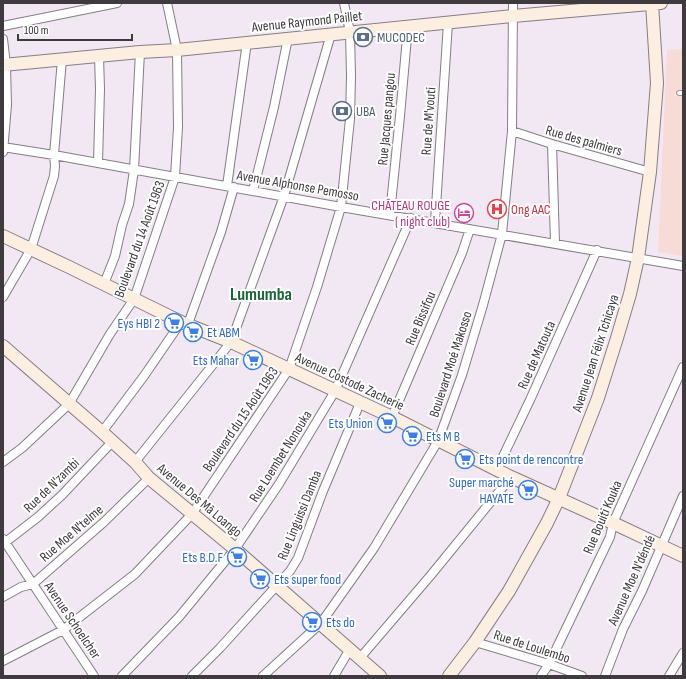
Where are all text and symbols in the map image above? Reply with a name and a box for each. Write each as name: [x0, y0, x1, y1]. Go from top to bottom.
street label: Avenue Raymond Paillet: [250, 7, 363, 36]
scale bar: [18, 16, 132, 42]
text: 100 m: [24, 23, 49, 38]
bank icon: MUCODEC: [352, 26, 374, 48]
place label: MUCODEC: [377, 29, 425, 46]
street label: Rue Jacques pangou: [374, 72, 399, 166]
street label: Rue de M'vouti: [418, 86, 439, 156]
bank icon: UBA: [331, 100, 353, 122]
place label: UBA: [356, 103, 376, 120]
street label: Rue des palmiers: [544, 121, 624, 160]
street label: Avenue Alphonse Pemosso: [235, 166, 361, 205]
street label: Boulevard du 14 Août 1963: [110, 178, 169, 300]
place label: CHÂTEAU ROUGE ( night club): [371, 197, 450, 230]
hospital icon: Ong AAC: [486, 198, 508, 220]
place label: Ong AAC: [511, 201, 551, 218]
hotel icon: CHÂTEAU ROUGE ( night club): [453, 202, 475, 224]
district label: Lumumba: [230, 284, 292, 305]
street label: Rue Bissifou: [402, 289, 439, 348]
street label: Avenue Jean Félix Tchicaya: [568, 292, 622, 415]
street label: Boulevard Moé Makosso: [425, 309, 476, 419]
supermarket icon: Eys HBI 2: [163, 312, 185, 334]
place label: Eys HBI 2: [117, 315, 160, 332]
street label: Rue de Matouta: [514, 318, 559, 392]
supermarket icon: Et ABM: [182, 321, 204, 343]
place label: Et ABM: [207, 324, 240, 341]
street label: Avenue Costode Zacherie: [292, 348, 407, 414]
supermarket icon: Ets Mahar: [242, 349, 264, 371]
place label: Ets Mahar: [193, 352, 239, 369]
street label: Boulevard du 15 Août 1963: [199, 364, 282, 475]
street label: Rue Loembet Nonouka: [245, 407, 315, 505]
supermarket icon: Ets Union: [376, 412, 398, 434]
place label: Ets Union: [328, 415, 373, 432]
supermarket icon: Ets M B: [401, 425, 423, 447]
place label: Ets M B: [426, 428, 460, 445]
supermarket icon: Ets point de rencontre: [454, 448, 476, 470]
place label: Ets point de rencontre: [479, 451, 583, 468]
street label: Rue de N'zambi: [20, 455, 83, 516]
street label: Avenue Des Mâ Loango: [153, 459, 246, 541]
street label: Rue Linguissi Damba: [274, 468, 325, 562]
place label: Super marché HAYATE: [449, 474, 514, 507]
street label: Rue Bouiti Kouka: [579, 478, 626, 557]
supermarket icon: Super marché HAYATE: [517, 479, 539, 501]
street label: Rue Moe N'telme: [36, 501, 107, 566]
street label: Avenue Moe N'déndé: [604, 533, 659, 629]
supermarket icon: Ets B.D.F: [226, 546, 248, 568]
place label: Ets B.D.F: [182, 549, 223, 566]
supermarket icon: Ets super food: [249, 568, 271, 590]
place label: Ets super food: [274, 571, 341, 588]
street label: Avenue Schoelcher: [40, 578, 105, 662]
supermarket icon: Ets do: [301, 611, 323, 633]
place label: Ets do: [326, 614, 355, 631]
street label: Rue de Loulembo: [491, 626, 572, 667]

